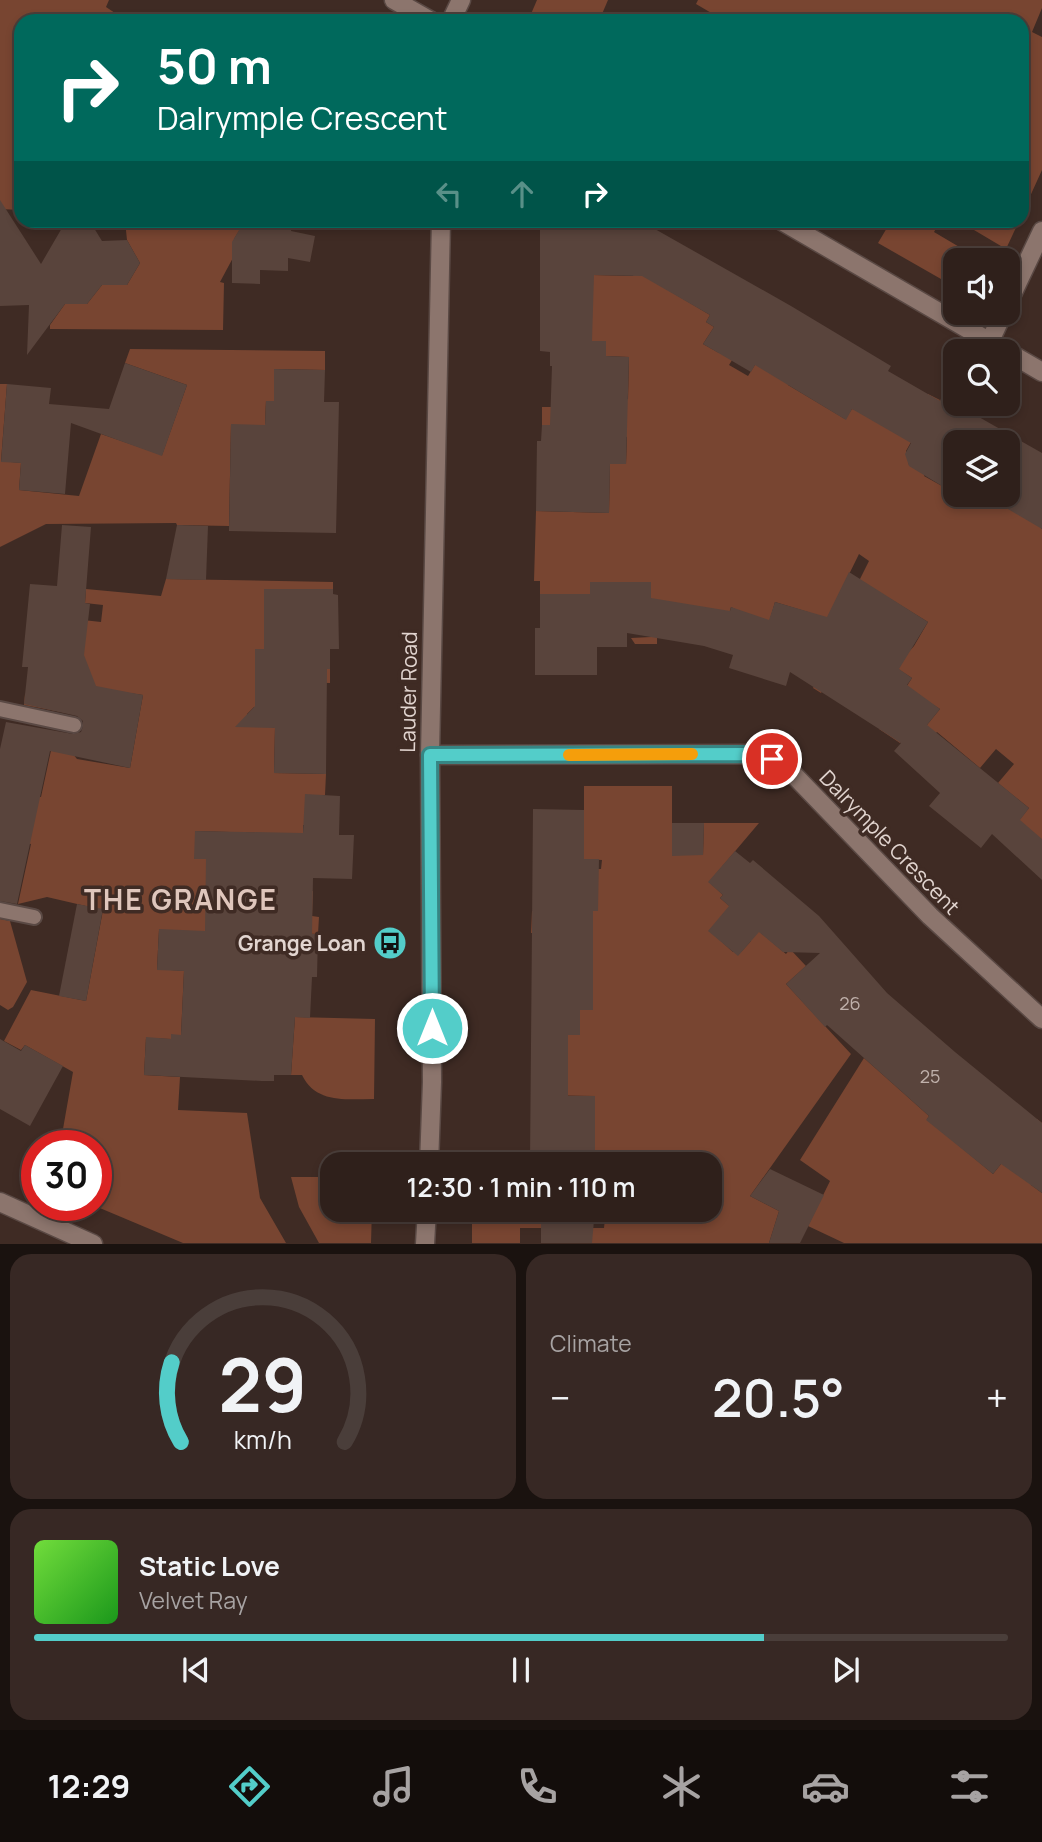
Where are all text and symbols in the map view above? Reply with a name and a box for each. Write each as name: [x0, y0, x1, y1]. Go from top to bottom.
text: 50 m: [157, 32, 272, 99]
icon: right: [42, 42, 133, 133]
text: Dalrymple Crescent: [157, 96, 448, 140]
icon: left: [430, 175, 468, 213]
icon: ahead: [503, 175, 541, 213]
icon: right: [576, 175, 614, 213]
map controls: [943, 248, 1020, 507]
button: sound: [943, 248, 1020, 325]
button: search: [943, 339, 1020, 416]
button: layers: [943, 430, 1020, 507]
street label: Lauder Road: [393, 631, 423, 753]
pin: [742, 729, 802, 789]
icon: arrive: [753, 740, 791, 778]
street label: Dalrymple Crescent: [814, 764, 966, 920]
district label: THE GRANGE: [84, 880, 278, 918]
bus stop icon: Grange Loan: [371, 924, 409, 962]
place label: Grange Loan: [238, 929, 366, 957]
position arrow: [395, 991, 469, 1065]
house number: 26: [839, 991, 861, 1015]
house number: 25: [920, 1064, 940, 1088]
speed limit sign: 30: [21, 1130, 112, 1221]
text: 12:30 · 1 min · 110 m: [406, 1169, 636, 1205]
text: Climate: [550, 1327, 632, 1359]
text: 29: [219, 1335, 307, 1435]
text: 20.5°: [712, 1362, 845, 1433]
text: −: [550, 1371, 571, 1423]
text: +: [986, 1371, 1008, 1423]
text: km/h: [234, 1422, 292, 1457]
text: Static Love: [139, 1548, 280, 1584]
text: Velvet Ray: [139, 1584, 248, 1616]
icon: previous: [177, 1651, 215, 1689]
icon: pause: [502, 1651, 540, 1689]
icon: next: [827, 1651, 865, 1689]
icon: directions: [225, 1762, 274, 1811]
icon: music: [369, 1762, 418, 1811]
icon: phone: [513, 1762, 562, 1811]
icon: climate: [657, 1762, 706, 1811]
icon: car: [801, 1762, 850, 1811]
icon: filters: [945, 1762, 994, 1811]
text: 12:29: [48, 1764, 130, 1808]

